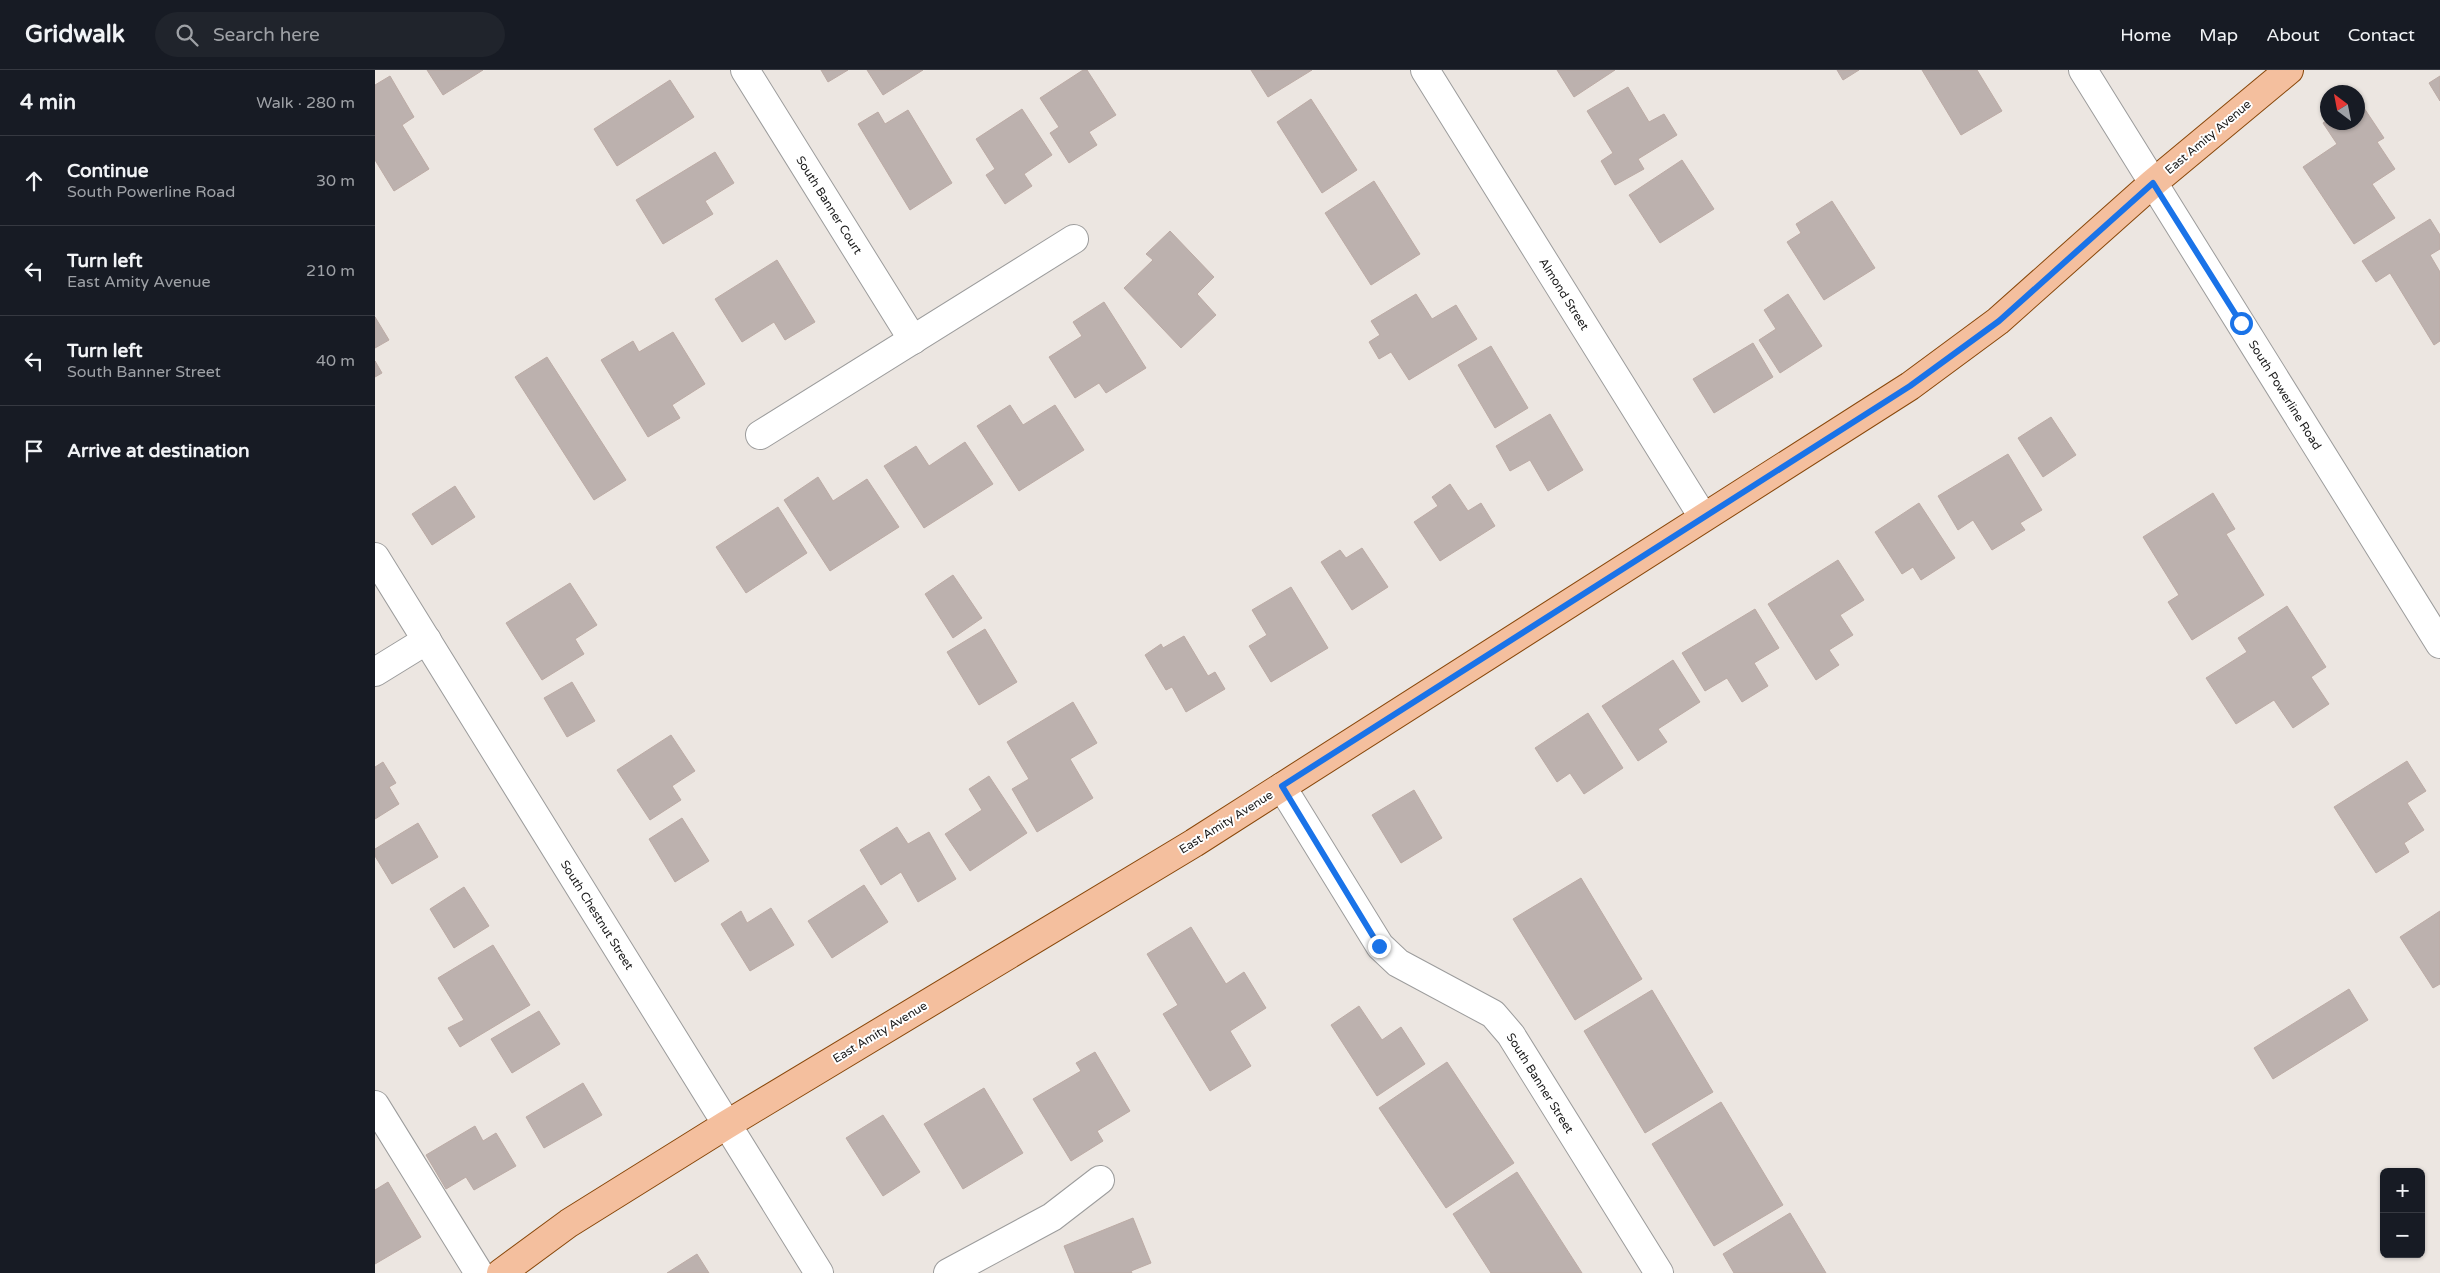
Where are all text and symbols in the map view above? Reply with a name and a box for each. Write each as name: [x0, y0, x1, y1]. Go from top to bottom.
search box: [155, 12, 505, 57]
text: Gridwalk: [25, 20, 125, 49]
icon: search: [173, 21, 201, 49]
text: Search here: [213, 24, 320, 46]
text: Home: [2120, 24, 2171, 46]
text: Map: [2199, 24, 2238, 46]
text: About: [2266, 24, 2320, 46]
text: Contact: [2348, 24, 2415, 46]
north arrow: [2320, 85, 2365, 130]
text: 4 min: [20, 90, 76, 115]
text: Walk · 280 m: [256, 93, 355, 113]
street label: East Amity Avenue: [2162, 97, 2254, 177]
street label: South Banner Court: [793, 153, 865, 257]
text: Continue: [67, 160, 149, 182]
icon: ahead: [20, 167, 48, 195]
text: 30 m: [316, 171, 355, 191]
text: South Powerline Road: [67, 182, 235, 202]
text: Turn left: [67, 250, 143, 272]
street label: Almond Street: [1536, 255, 1592, 333]
icon: left: [20, 257, 48, 285]
text: 210 m: [306, 261, 355, 281]
text: East Amity Avenue: [67, 272, 211, 292]
route start: [2230, 312, 2253, 335]
street label: South Powerline Road: [2246, 338, 2324, 452]
text: Turn left: [67, 340, 143, 362]
icon: left: [20, 347, 48, 375]
text: 40 m: [316, 351, 355, 371]
text: South Banner Street: [67, 362, 221, 382]
icon: arrive: [20, 437, 48, 465]
text: Arrive at destination: [67, 440, 250, 462]
street label: East Amity Avenue: [1177, 787, 1276, 856]
street label: South Chestnut Street: [558, 858, 637, 973]
route end: [1368, 935, 1391, 958]
street label: East Amity Avenue: [830, 998, 930, 1066]
street label: South Banner Street: [1503, 1030, 1577, 1136]
map controls: [2380, 1168, 2425, 1258]
button: +: [2380, 1168, 2425, 1213]
button: −: [2380, 1213, 2425, 1258]

